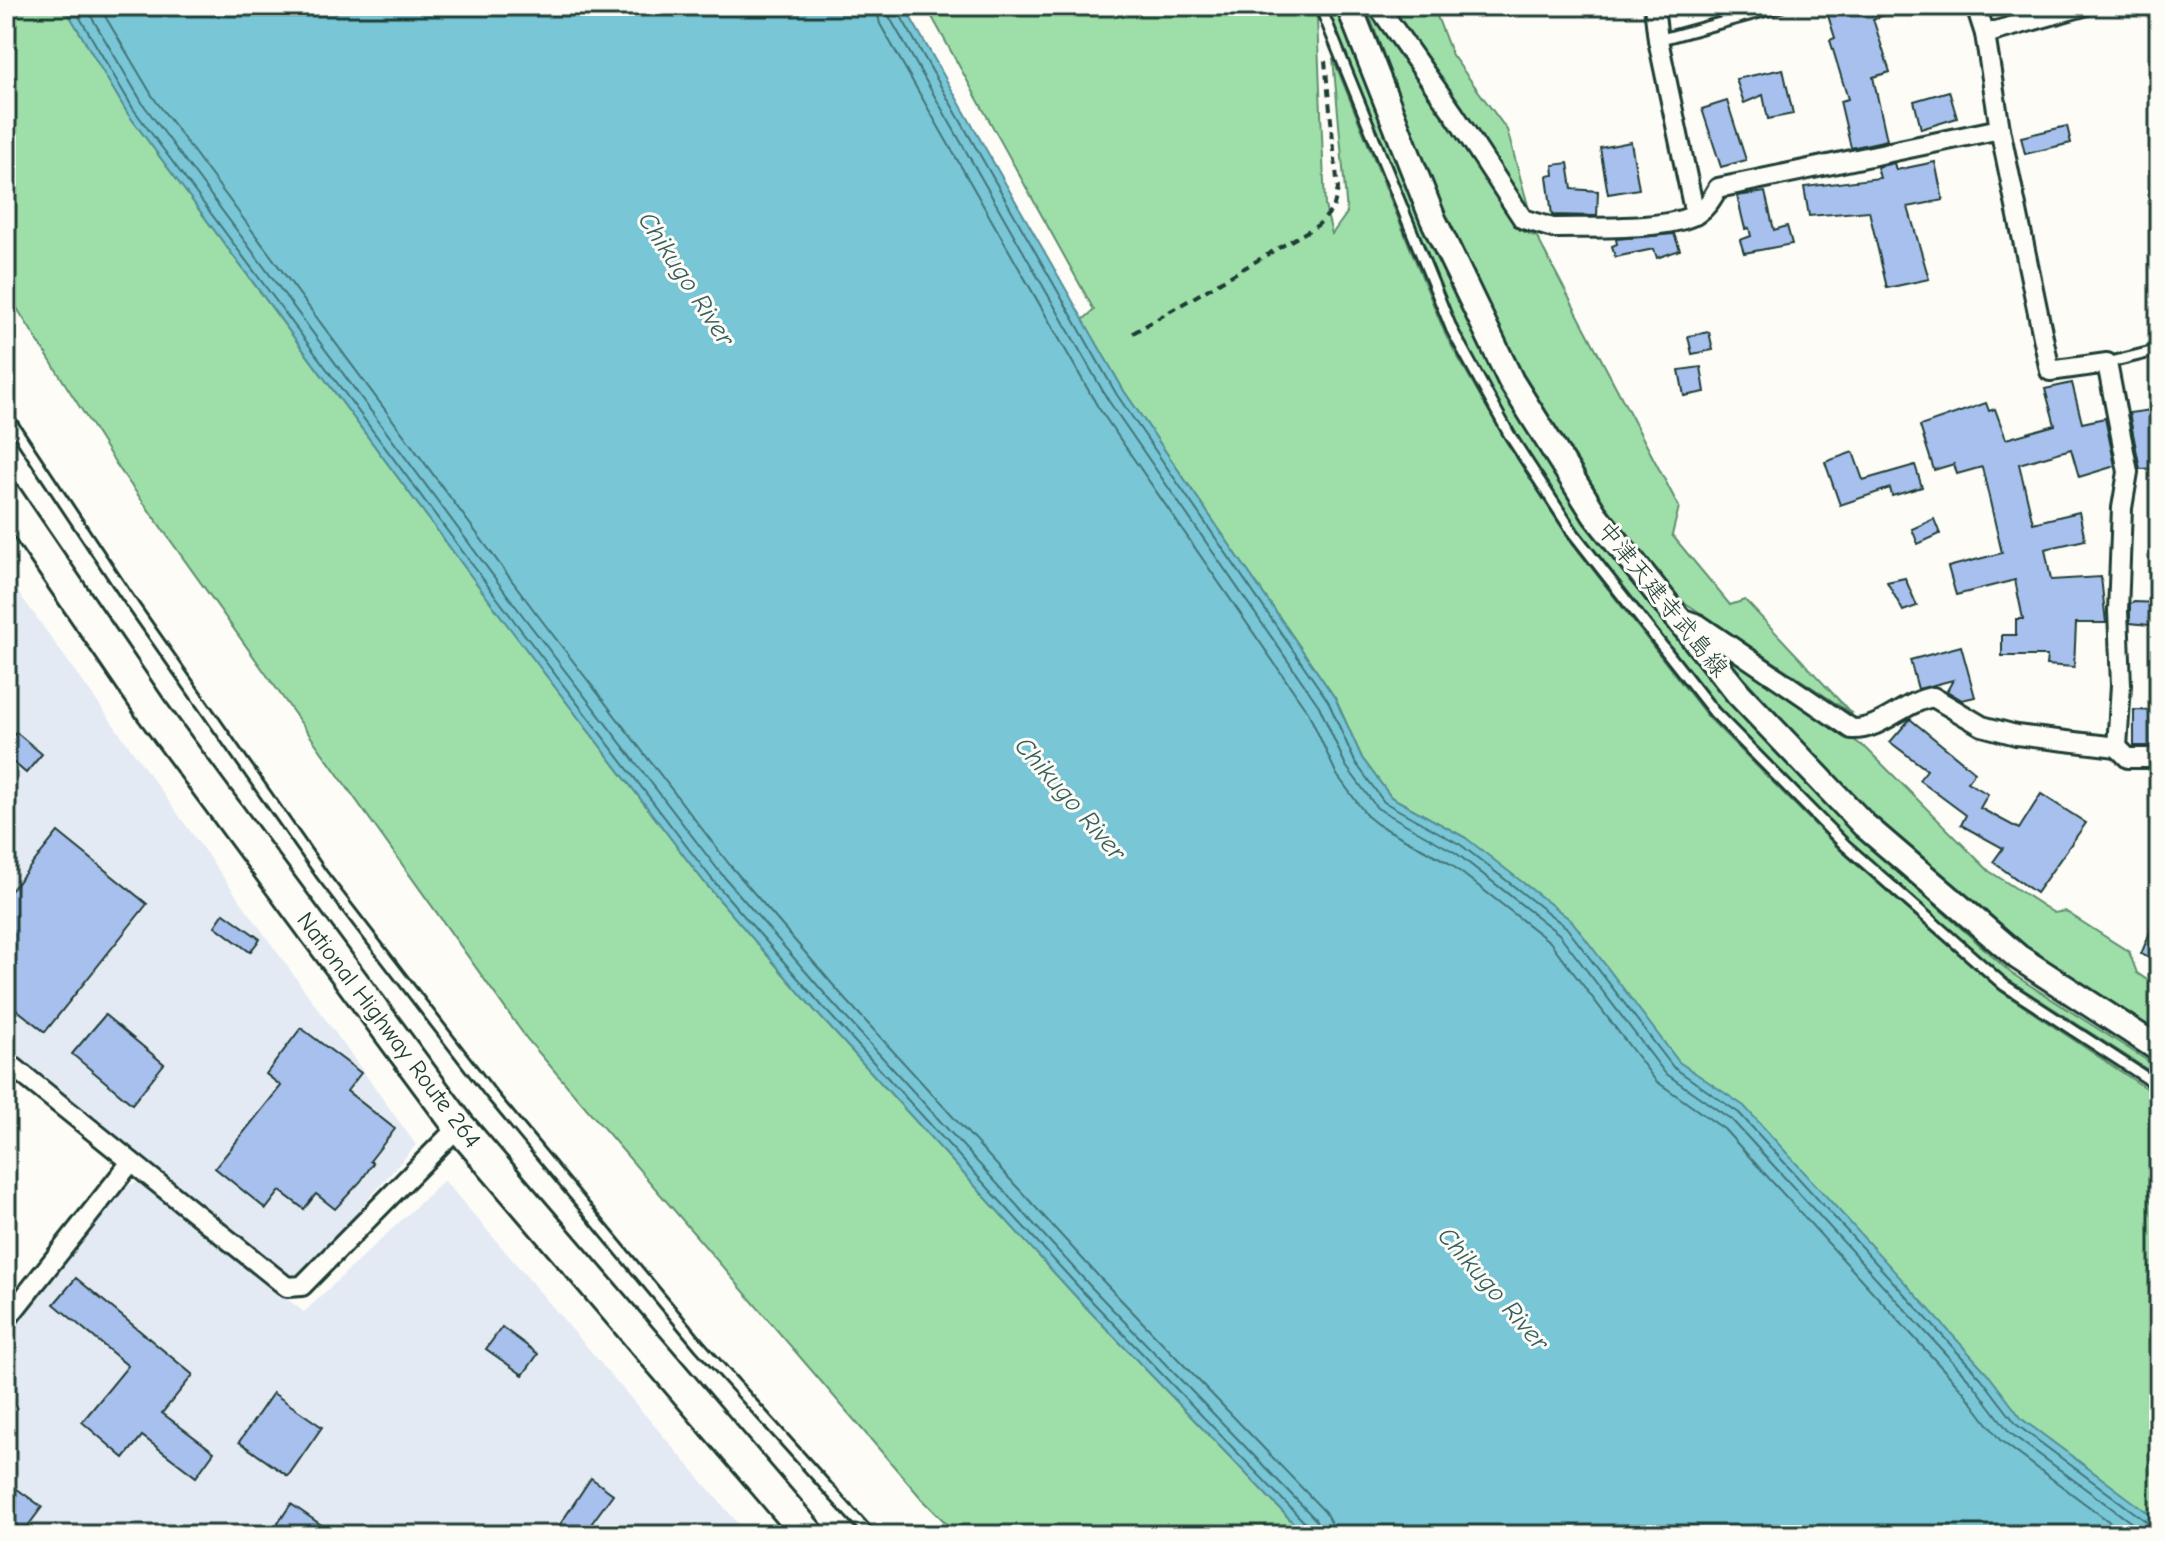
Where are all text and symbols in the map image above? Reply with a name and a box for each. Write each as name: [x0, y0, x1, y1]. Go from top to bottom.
water label: Chikugo River: [632, 206, 741, 353]
street label: 中津天建寺武島線: [1592, 516, 1734, 682]
water label: Chikugo River: [1008, 731, 1133, 868]
street label: National Highway Route 264: [291, 907, 487, 1153]
water label: Chikugo River: [1431, 1221, 1556, 1358]

